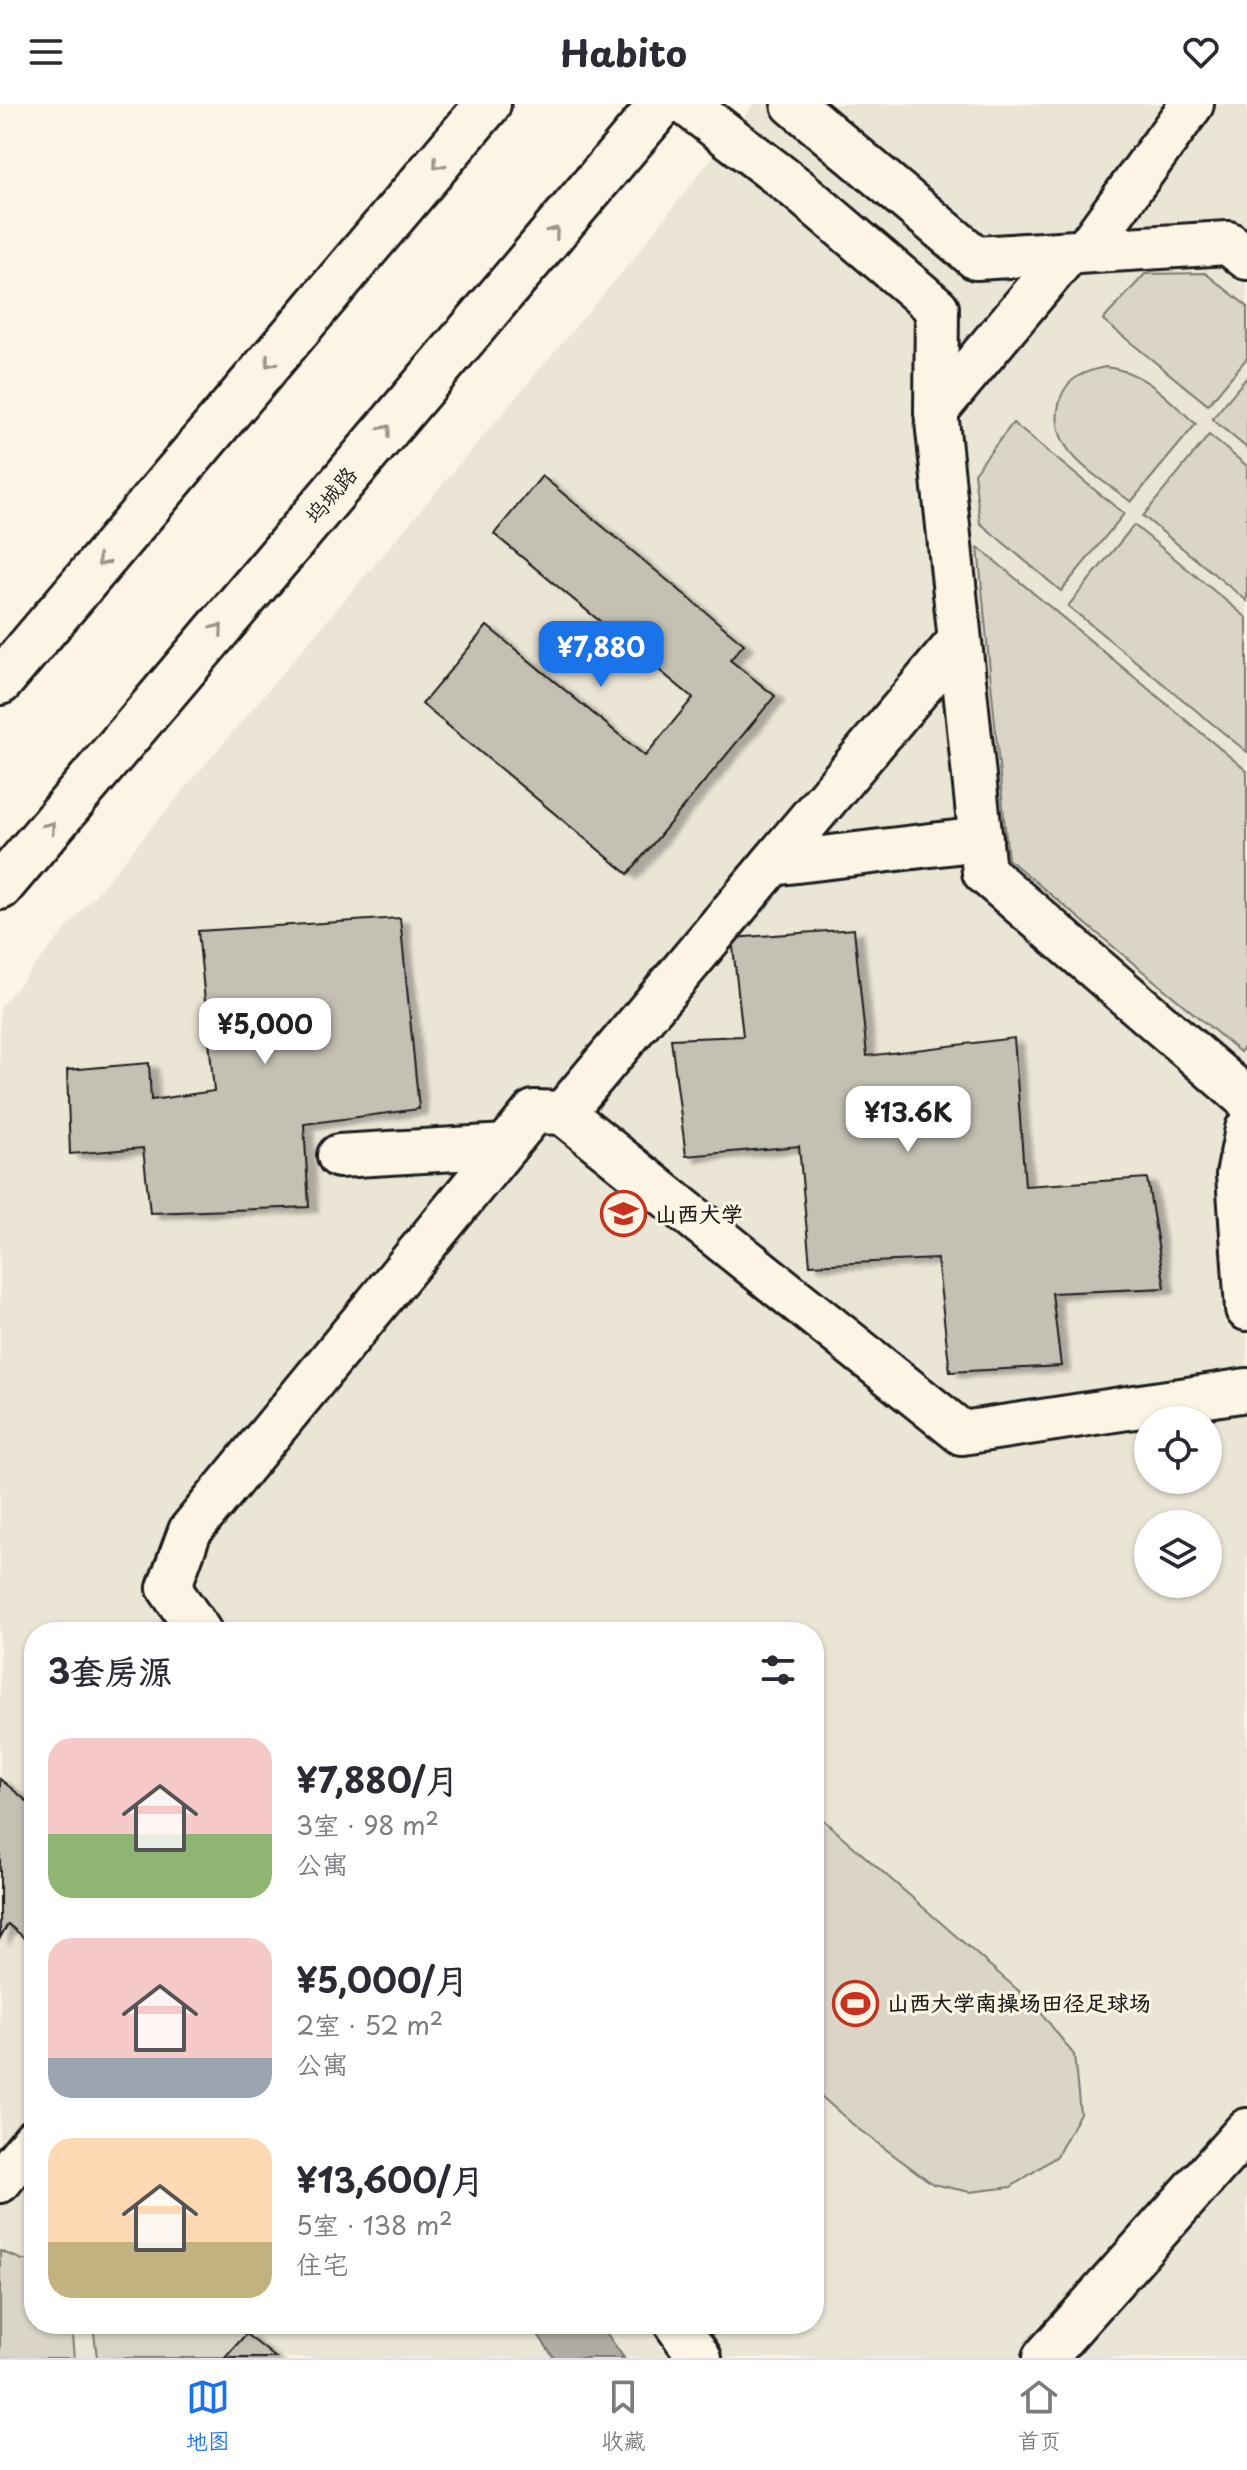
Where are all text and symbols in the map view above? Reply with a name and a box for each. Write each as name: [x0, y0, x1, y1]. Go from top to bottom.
text: Habito: [560, 25, 687, 79]
icon: menu: [24, 30, 68, 74]
icon: heart: [1179, 30, 1223, 74]
one-way arrow: [433, 155, 448, 169]
one-way arrow: [544, 226, 559, 241]
one-way arrow: [265, 353, 280, 368]
one-way arrow: [376, 425, 391, 439]
street label: 坞城路: [296, 458, 364, 530]
one-way arrow: [97, 552, 112, 566]
pin: ¥7,880: [536, 621, 666, 689]
one-way arrow: [208, 623, 223, 638]
text: ¥7,880: [557, 627, 645, 666]
one-way arrow: [40, 822, 55, 837]
pin: ¥5,000: [200, 998, 330, 1066]
text: ¥5,000: [217, 1004, 313, 1043]
pin: ¥13.6K: [843, 1086, 973, 1154]
text: ¥13.6K: [864, 1092, 952, 1131]
school or university icon: 山西大学: [600, 1190, 648, 1238]
place label: 山西大学: [655, 1196, 743, 1229]
map controls: [1134, 1406, 1222, 1598]
button: locate: [1134, 1406, 1222, 1494]
button: layers: [1134, 1510, 1222, 1598]
text: 3套房源: [48, 1644, 172, 1696]
icon: filters: [756, 1648, 800, 1692]
text: ¥7,880/月: [296, 1753, 459, 1805]
icon: home: [112, 1770, 208, 1866]
text: 3室 · 98 m²: [296, 1805, 439, 1844]
text: 公寓: [296, 1844, 348, 1883]
text: ¥5,000/月: [296, 1953, 469, 2005]
icon: home: [112, 1970, 208, 2066]
sports icon: 山西大学南操场田径足球场: [832, 1979, 880, 2027]
place label: 山西大学南操场田径足球场: [887, 1985, 1151, 2018]
text: 2室 · 52 m²: [296, 2005, 443, 2044]
text: 公寓: [296, 2044, 348, 2083]
text: ¥13,600/月: [296, 2153, 485, 2205]
icon: home: [112, 2170, 208, 2266]
text: 5室 · 138 m²: [296, 2205, 453, 2244]
text: 住宅: [296, 2244, 348, 2283]
tab: 地图: [186, 2375, 230, 2456]
tab: 收藏: [601, 2375, 645, 2456]
tab: 首页: [1017, 2375, 1061, 2456]

